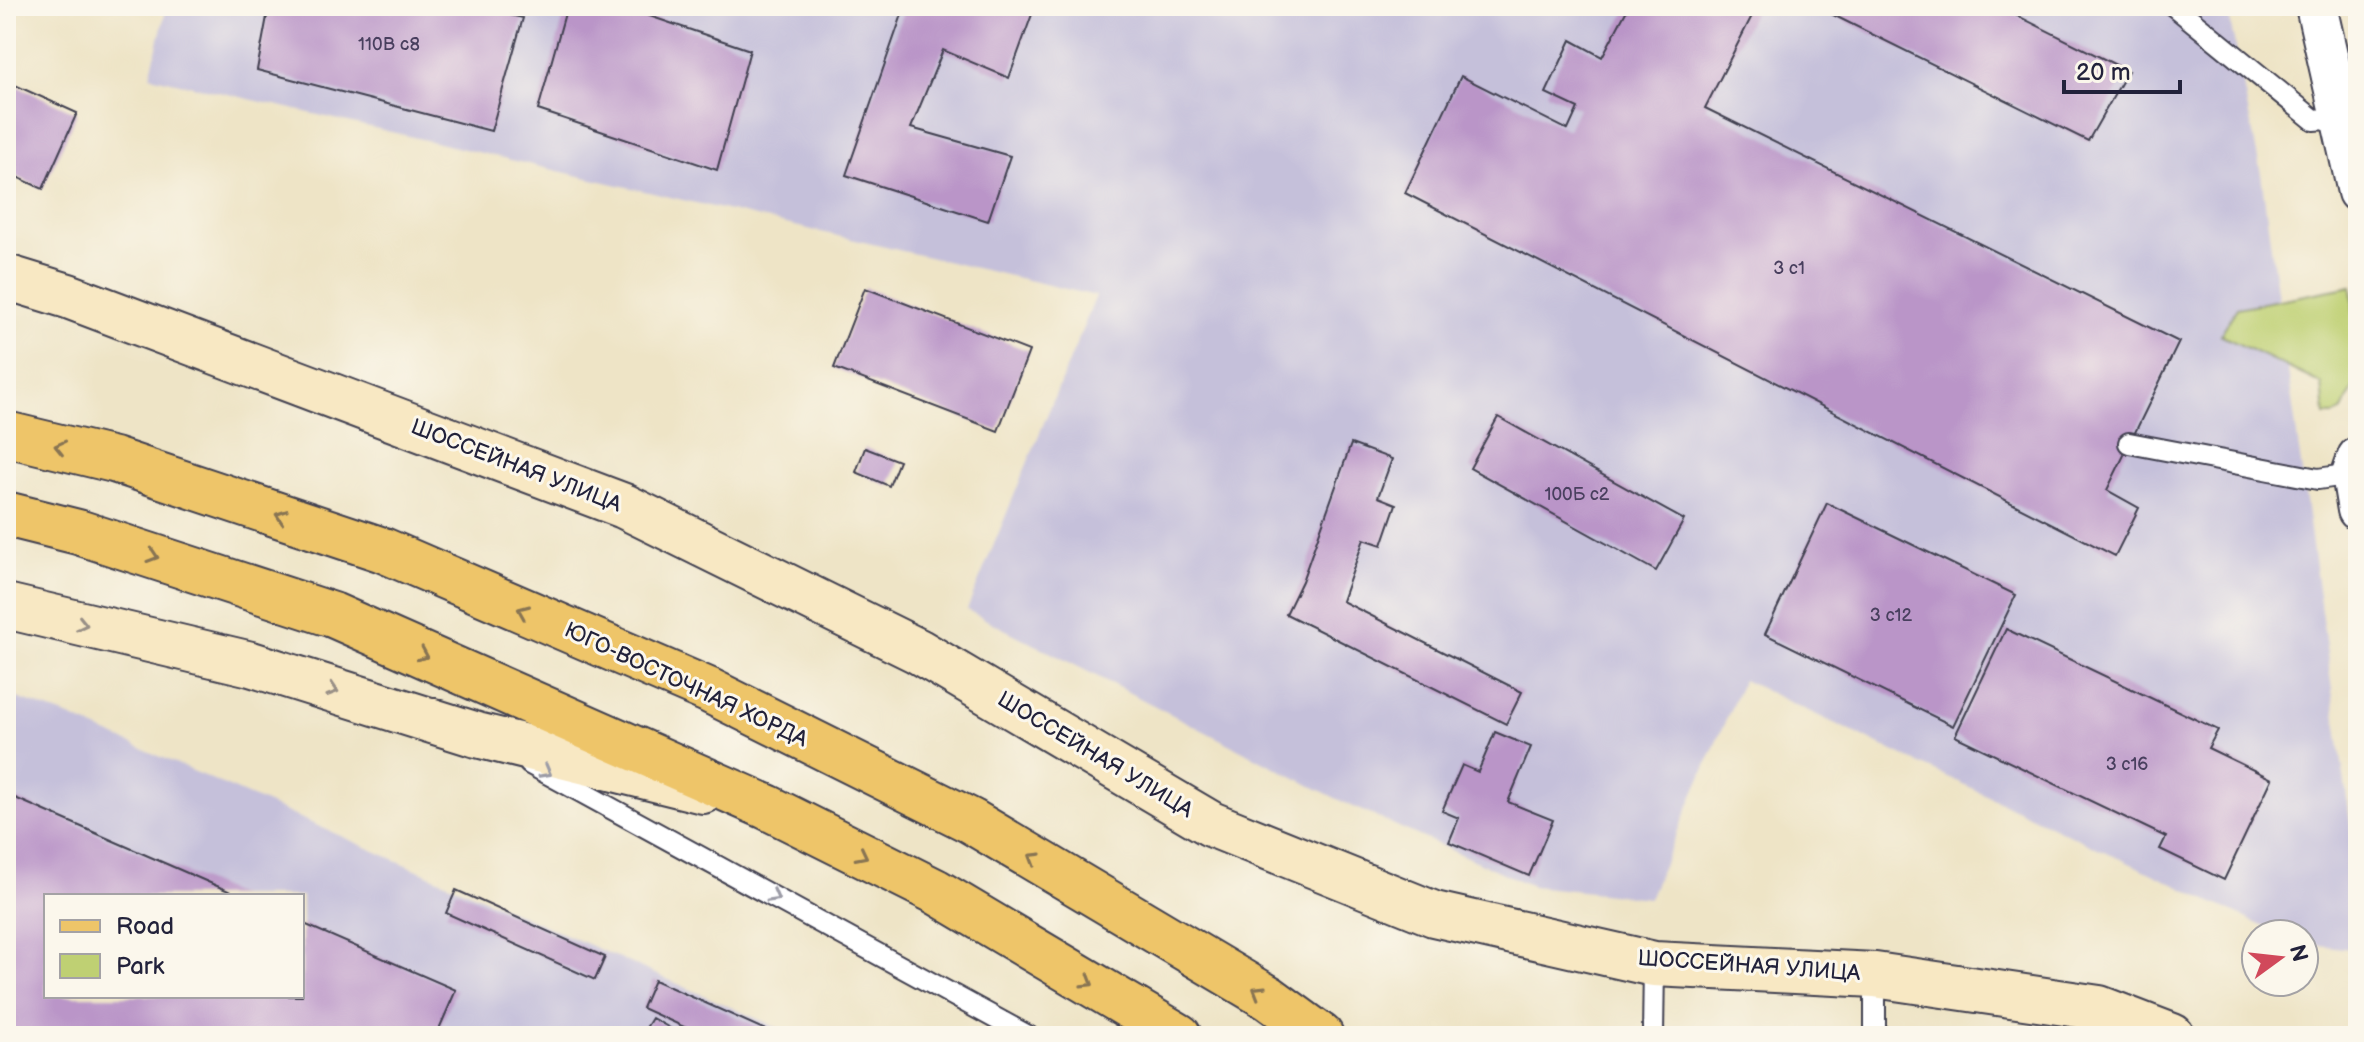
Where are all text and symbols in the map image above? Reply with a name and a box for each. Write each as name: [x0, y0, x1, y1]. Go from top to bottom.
house number: 110B c8: [358, 34, 420, 55]
scale bar: [2064, 44, 2180, 94]
text: 20 m: [2076, 58, 2131, 87]
house number: 3 с1: [1773, 258, 1805, 279]
street label: ШОССЕЙНАЯ УЛИЦА: [407, 413, 626, 519]
one-way arrow: [53, 439, 67, 456]
house number: 100Б с2: [1545, 484, 1610, 505]
one-way arrow: [275, 510, 289, 526]
one-way arrow: [145, 547, 159, 563]
one-way arrow: [517, 604, 531, 620]
house number: 3 с12: [1870, 605, 1913, 626]
one-way arrow: [75, 615, 88, 632]
street label: ЮГО-ВОСТОЧНАЯ ХОРДА: [560, 617, 813, 754]
one-way arrow: [415, 645, 429, 661]
one-way arrow: [326, 680, 340, 696]
street label: ШОССЕЙНАЯ УЛИЦА: [992, 686, 1198, 824]
house number: 3 с16: [2106, 754, 2148, 775]
one-way arrow: [537, 763, 552, 778]
one-way arrow: [853, 845, 868, 860]
one-way arrow: [1028, 852, 1043, 868]
one-way arrow: [765, 887, 780, 903]
legend: [44, 894, 304, 998]
text: Road: [116, 912, 174, 941]
north arrow: [2240, 918, 2320, 998]
text: N: [2283, 942, 2313, 965]
street label: ШОССЕЙНАЯ УЛИЦА: [1637, 945, 1862, 987]
text: Park: [116, 952, 164, 981]
one-way arrow: [1079, 972, 1094, 988]
one-way arrow: [1252, 985, 1267, 1001]

